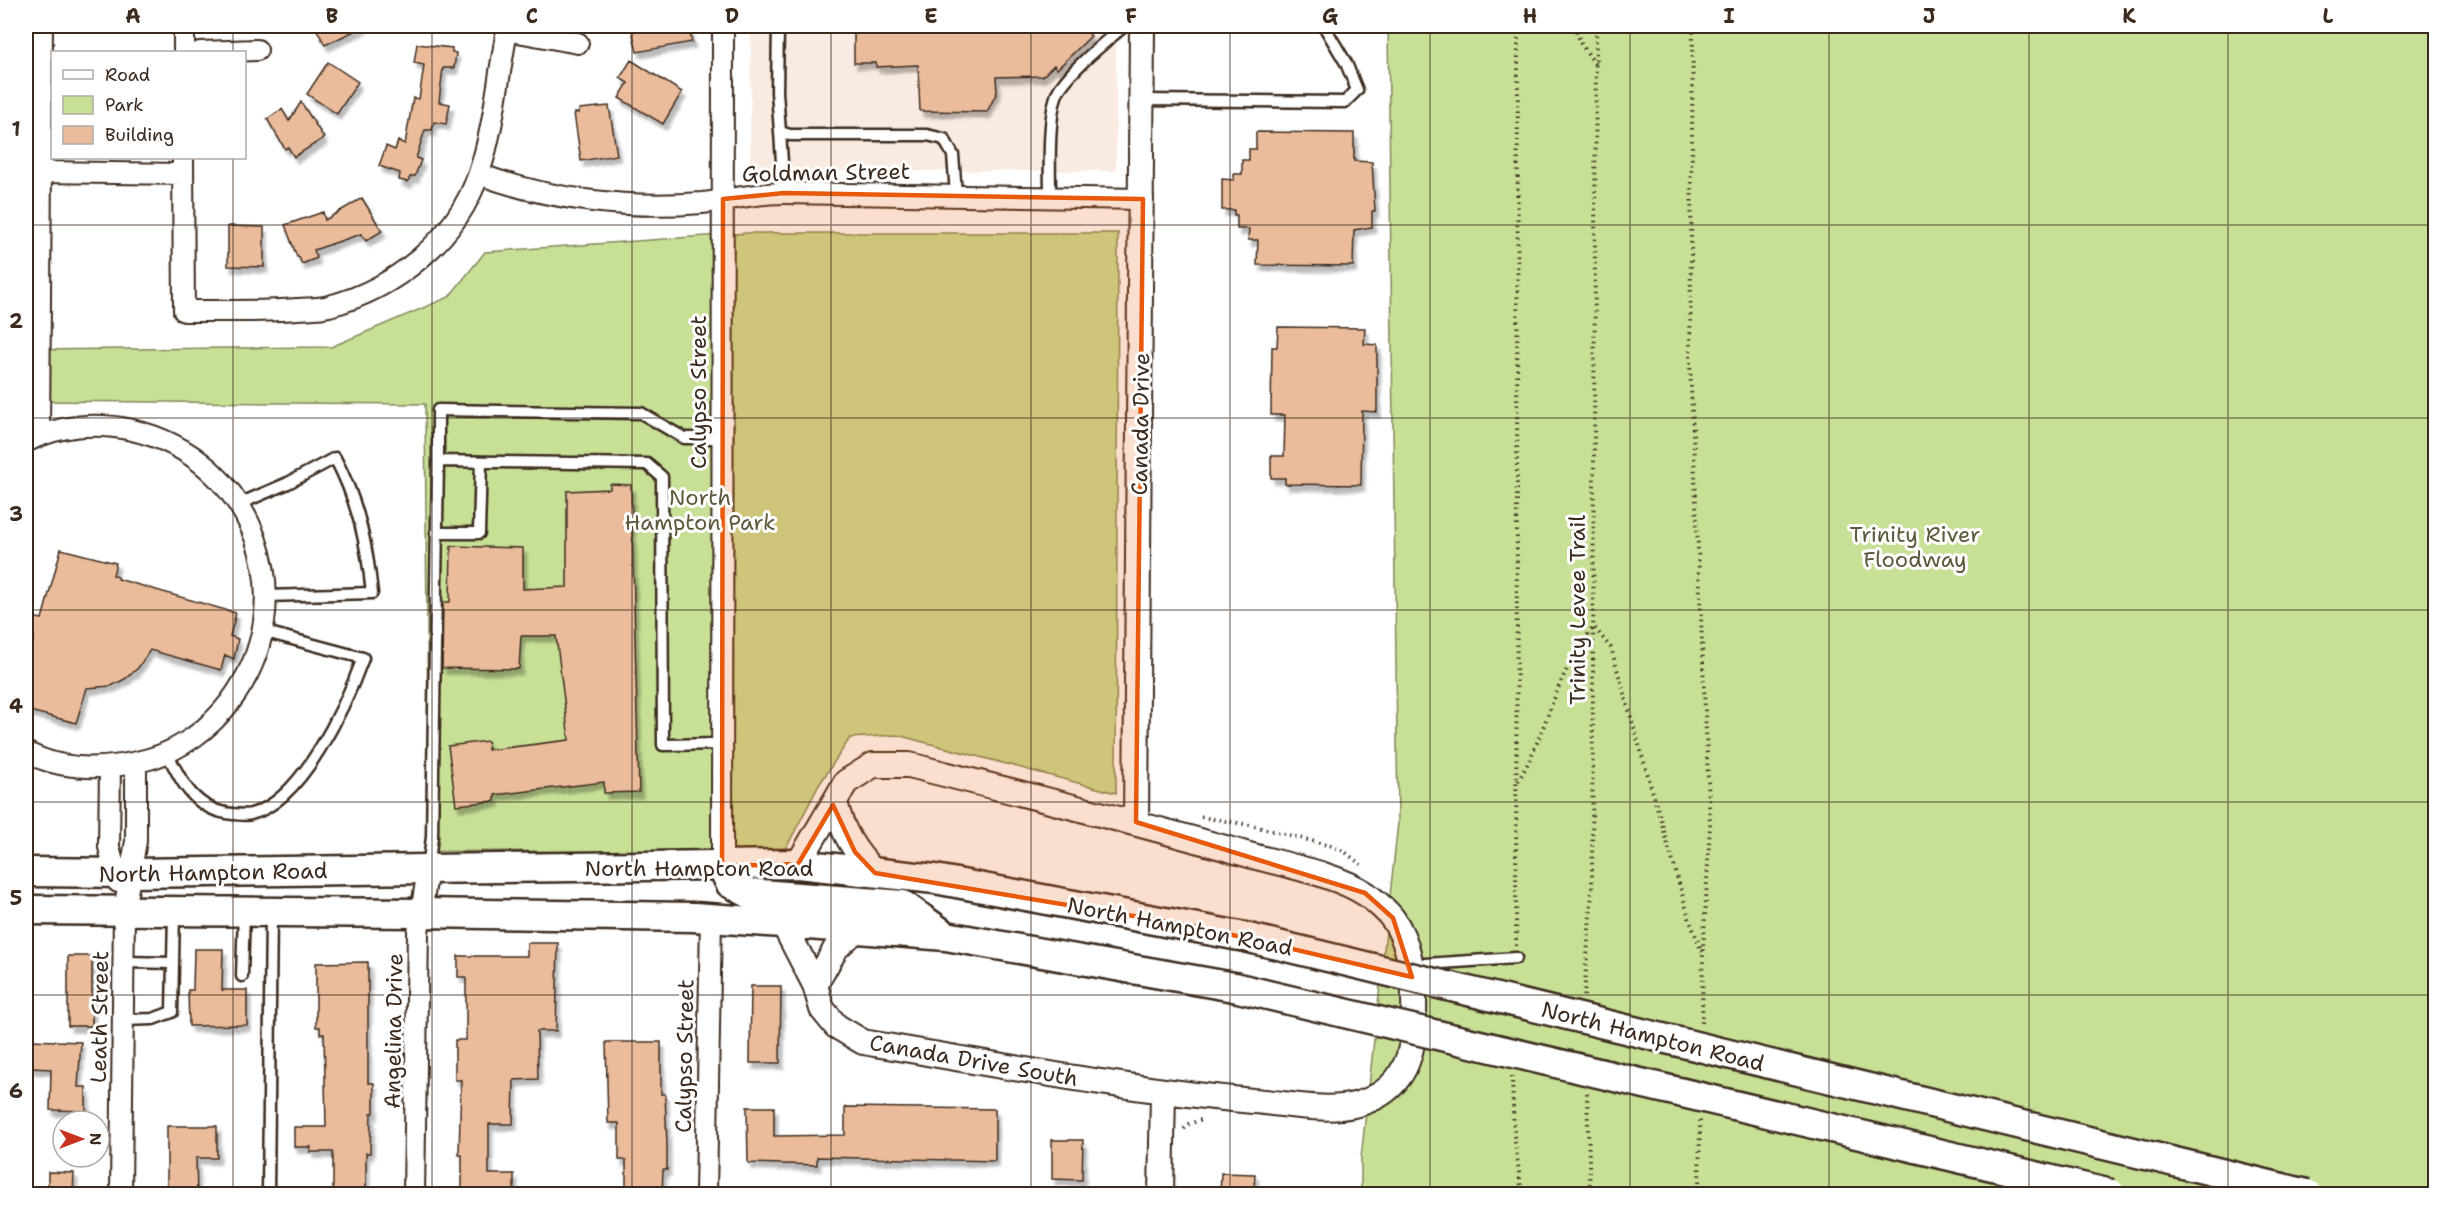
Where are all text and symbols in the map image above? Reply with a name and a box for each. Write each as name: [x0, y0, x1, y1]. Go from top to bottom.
text: A: [125, 3, 141, 29]
text: B: [326, 3, 338, 29]
text: C: [526, 3, 538, 29]
text: D: [725, 3, 739, 29]
text: E: [924, 3, 938, 29]
text: F: [1125, 3, 1137, 29]
text: G: [1322, 3, 1338, 29]
text: H: [1523, 3, 1537, 29]
text: I: [1723, 3, 1735, 29]
text: J: [1923, 3, 1936, 29]
text: K: [2122, 3, 2136, 29]
text: L: [2323, 3, 2334, 29]
legend: [51, 51, 246, 159]
text: Road: [105, 63, 150, 87]
text: Park: [105, 93, 144, 117]
text: 1: [11, 116, 21, 142]
text: Building: [105, 123, 174, 147]
street label: Goldman Street: [742, 157, 910, 188]
text: 2: [9, 308, 23, 334]
street label: Calypso Street: [684, 315, 713, 469]
street label: Canada Drive: [1125, 352, 1156, 496]
park label: North Hampton Park: [624, 483, 776, 537]
text: 3: [9, 501, 23, 527]
street label: Trinity Levee Trail: [1563, 515, 1592, 705]
park label: Trinity River Floodway: [1850, 520, 1980, 574]
text: 4: [9, 693, 23, 719]
street label: North Hampton Road: [585, 854, 814, 883]
street label: North Hampton Road: [98, 856, 328, 889]
text: 5: [10, 885, 22, 911]
street label: North Hampton Road: [1065, 890, 1295, 963]
street label: Leath Street: [84, 951, 115, 1083]
street label: Angelina Drive: [378, 953, 409, 1109]
street label: Calypso Street: [669, 979, 700, 1133]
street label: North Hampton Road: [1538, 995, 1768, 1078]
street label: Canada Drive South: [867, 1028, 1080, 1093]
text: 6: [9, 1078, 23, 1104]
north arrow: [51, 1109, 111, 1169]
text: N: [85, 1133, 106, 1145]

